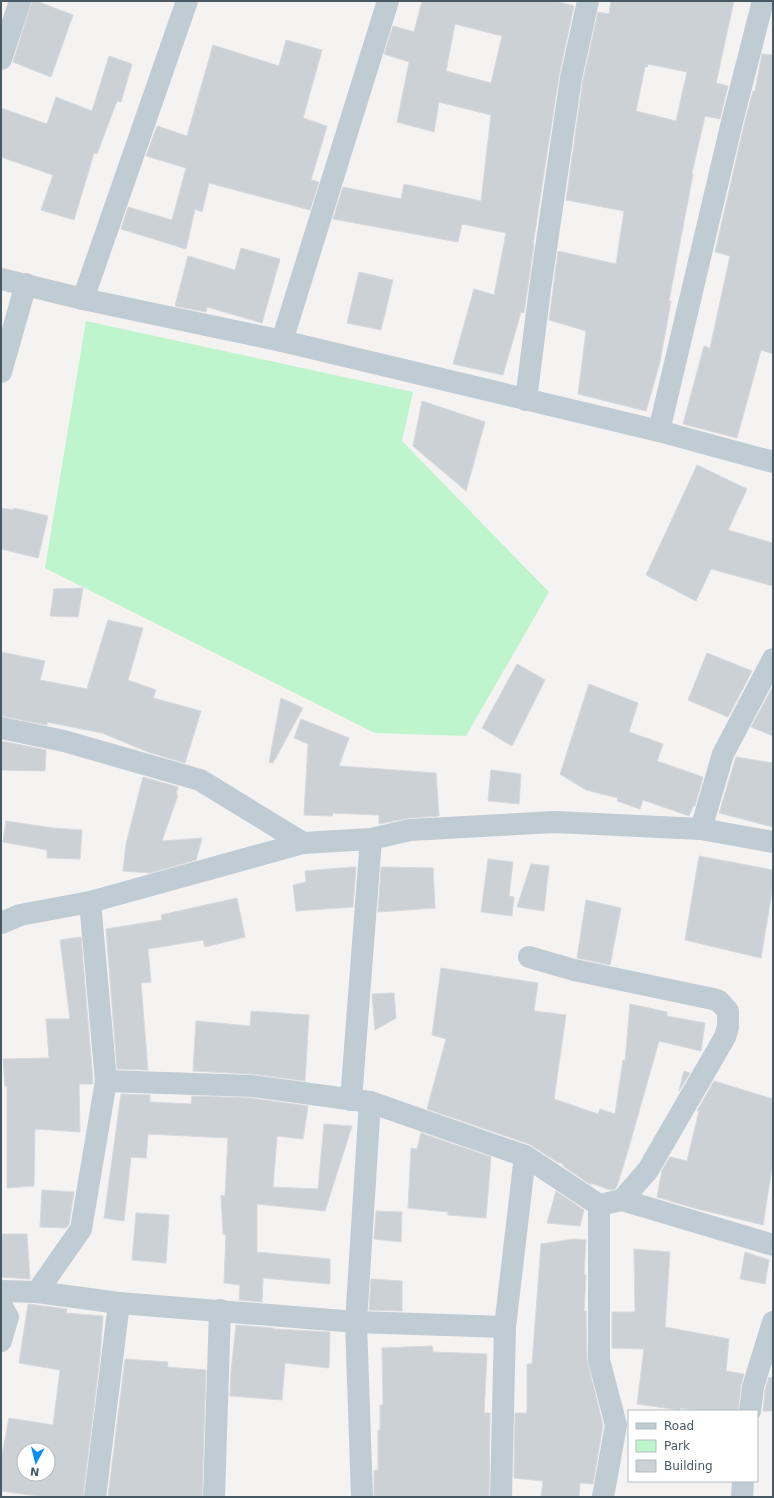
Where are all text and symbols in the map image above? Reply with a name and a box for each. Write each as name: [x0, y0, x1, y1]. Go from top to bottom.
legend: [628, 1410, 758, 1482]
text: Road: [664, 1419, 694, 1433]
text: Park: [664, 1439, 690, 1453]
north arrow: [16, 1442, 56, 1482]
text: Building: [664, 1459, 713, 1473]
text: N: [29, 1464, 40, 1478]

